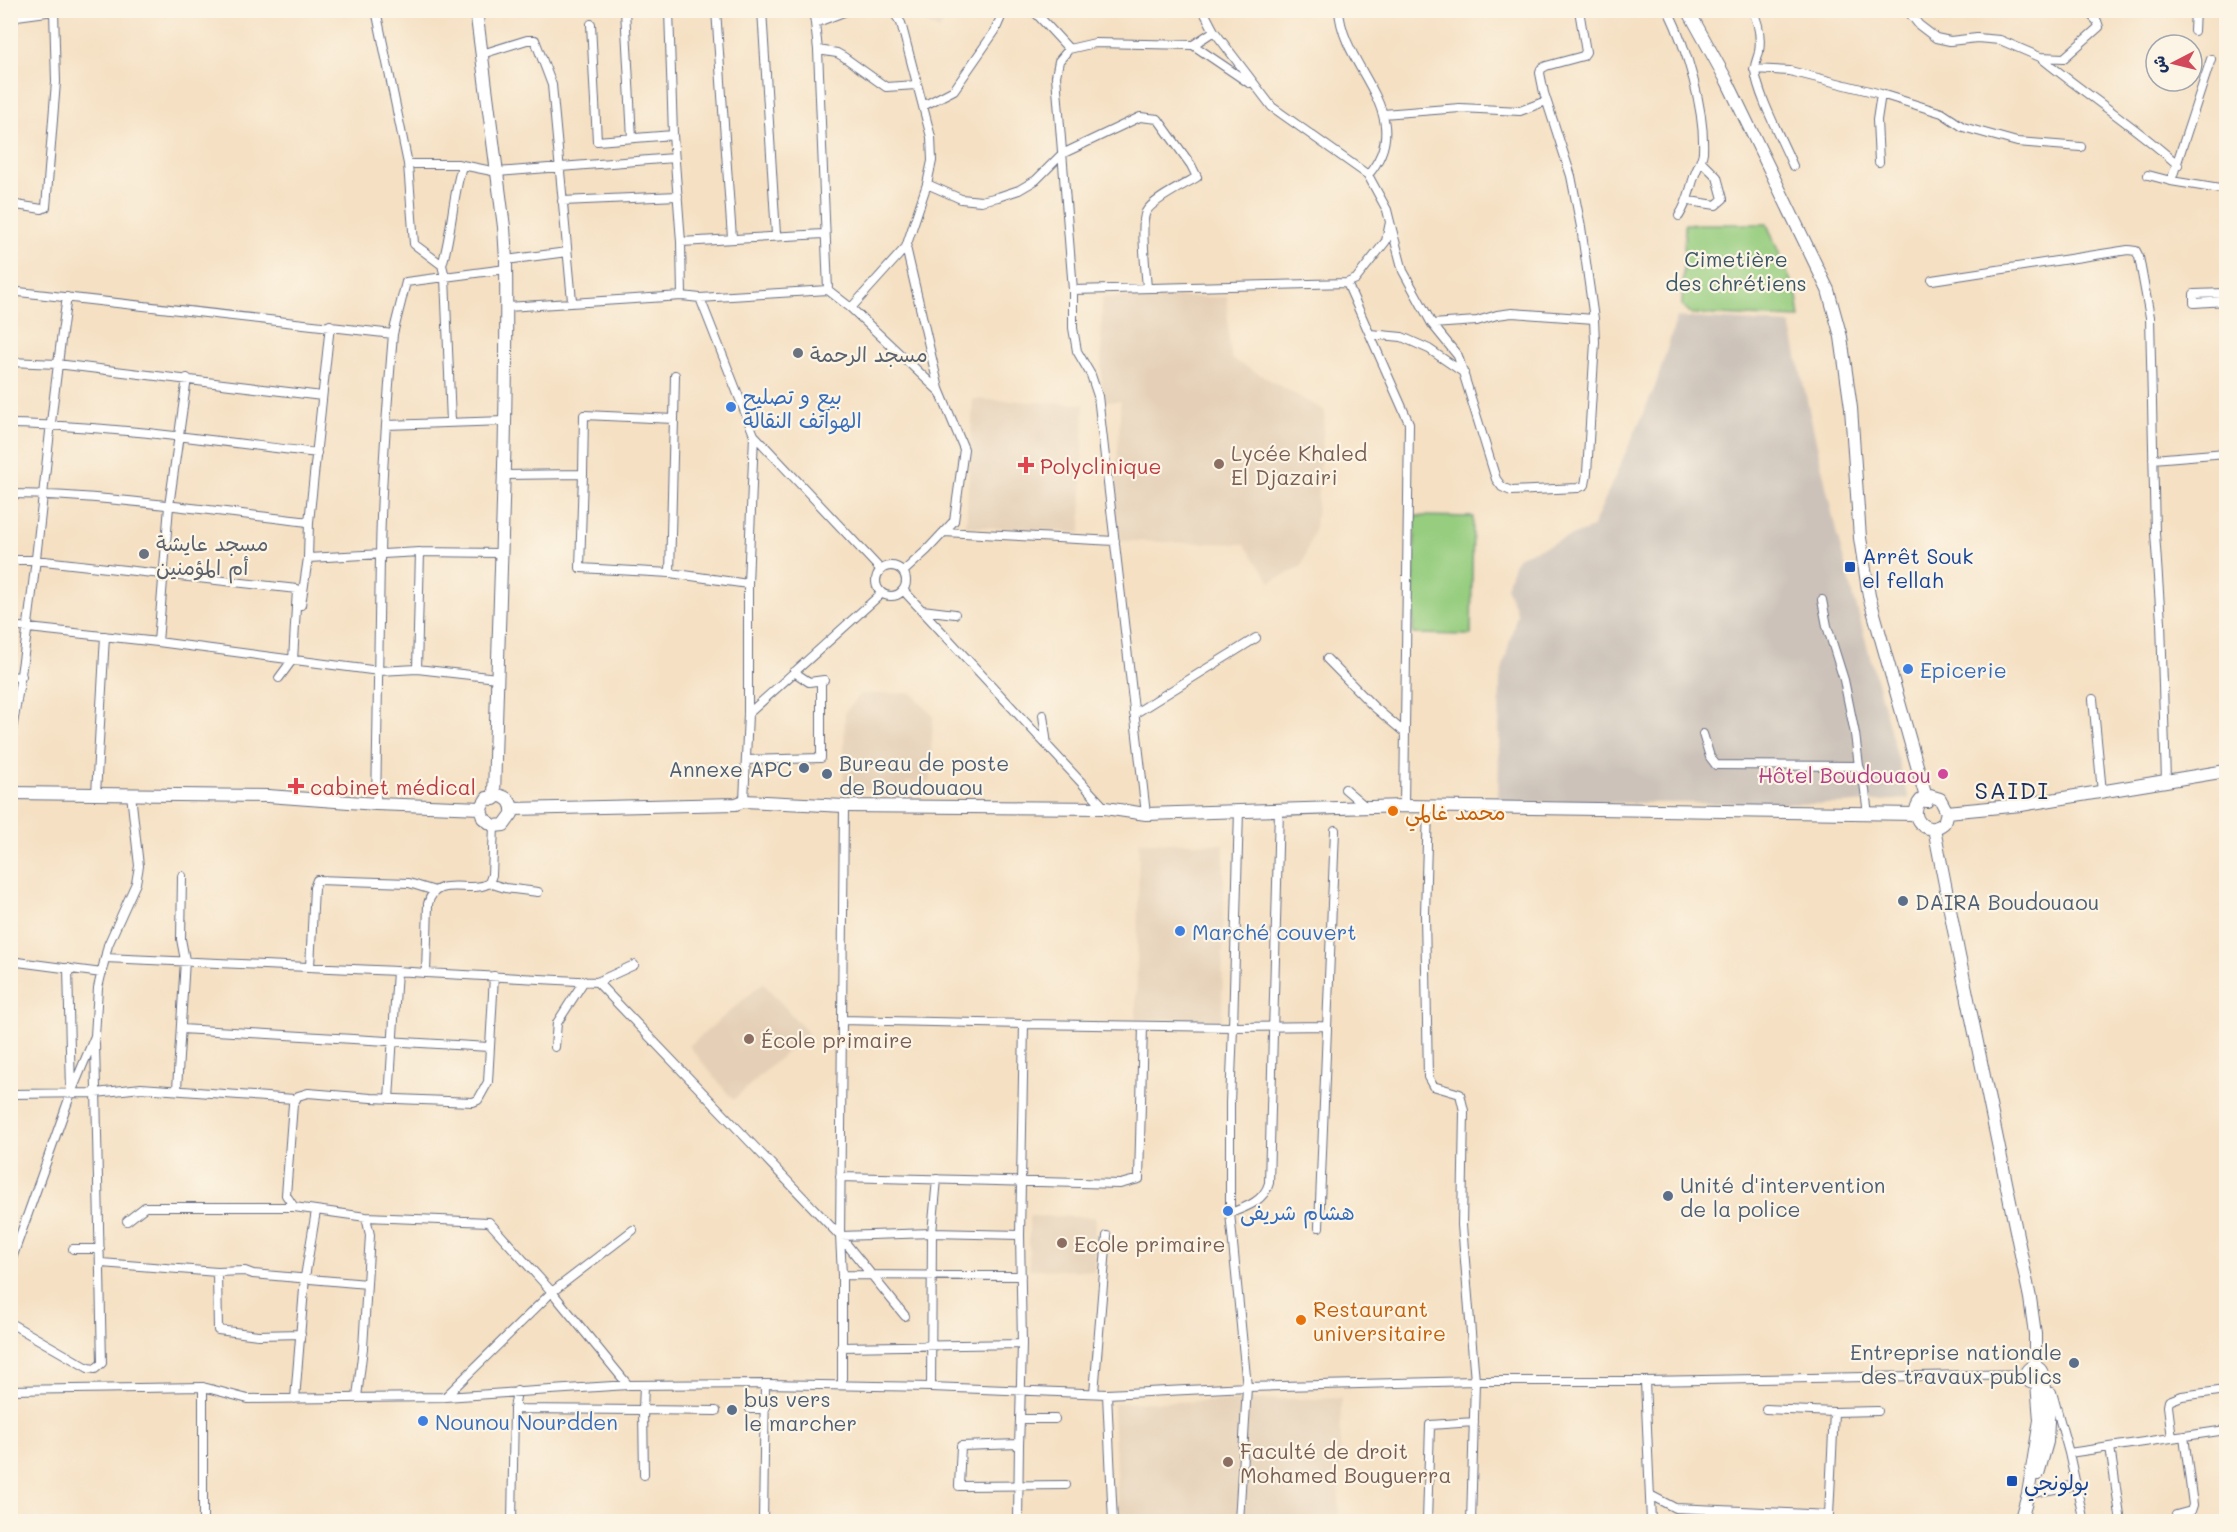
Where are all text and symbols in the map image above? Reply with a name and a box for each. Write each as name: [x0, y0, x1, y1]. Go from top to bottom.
north arrow: [2144, 33, 2204, 93]
text: ش: [2147, 55, 2170, 75]
park label: Cimetière des chrétiens: [1665, 245, 1807, 296]
place label: مسجد الرحمة: [810, 340, 928, 367]
marker: مسجد الرحمة: [791, 346, 805, 360]
place label: بيع و تصليح الهواتف النقالة: [743, 382, 862, 435]
marker: بيع و تصليح الهواتف النقالة: [724, 400, 738, 414]
place label: Lycée Khaled El Djazairi: [1231, 439, 1367, 490]
place label: Polyclinique: [1040, 452, 1162, 479]
marker: Polyclinique: [1017, 456, 1035, 474]
marker: Lycée Khaled El Djazairi: [1212, 457, 1226, 471]
place label: مسجد عايشة أم المؤمنين: [156, 529, 268, 584]
place label: Arrêt Souk el fellah: [1862, 542, 1974, 593]
marker: مسجد عايشة أم المؤمنين: [137, 547, 151, 561]
marker: Arrêt Souk el fellah: [1843, 560, 1857, 574]
place label: Epicerie: [1920, 656, 2007, 683]
marker: Epicerie: [1901, 662, 1915, 676]
place label: Bureau de poste de Boudouaou: [839, 749, 1009, 800]
place label: Annexe APC: [668, 755, 792, 782]
marker: Annexe APC: [797, 761, 811, 775]
place label: Hôtel Boudouaou: [1758, 761, 1931, 788]
marker: Bureau de poste de Boudouaou: [820, 767, 834, 781]
marker: Hôtel Boudouaou: [1936, 767, 1950, 781]
place label: cabinet médical: [310, 773, 476, 800]
district label: SAIDI: [1974, 774, 2050, 805]
marker: cabinet médical: [287, 777, 305, 795]
place label: محمد غالمي: [1405, 798, 1506, 832]
marker: محمد غالمي: [1386, 804, 1400, 818]
place label: DAIRA Boudouaou: [1915, 888, 2099, 915]
marker: DAIRA Boudouaou: [1896, 894, 1910, 908]
place label: Marché couvert: [1192, 918, 1356, 945]
marker: Marché couvert: [1173, 924, 1187, 938]
place label: École primaire: [761, 1026, 913, 1053]
marker: École primaire: [742, 1032, 756, 1046]
place label: Unité d'intervention de la police: [1680, 1171, 1885, 1222]
marker: Unité d'intervention de la police: [1661, 1189, 1675, 1203]
place label: هشام شريفى: [1240, 1198, 1355, 1229]
marker: هشام شريفى: [1221, 1204, 1235, 1218]
place label: Ecole primaire: [1074, 1230, 1226, 1257]
marker: Ecole primaire: [1055, 1236, 1069, 1250]
place label: Restaurant universitaire: [1313, 1295, 1446, 1346]
marker: Restaurant universitaire: [1294, 1313, 1308, 1327]
place label: Entreprise nationale des travaux publics: [1850, 1338, 2062, 1389]
marker: Entreprise nationale des travaux publics: [2067, 1356, 2081, 1370]
place label: bus vers le marcher: [744, 1385, 857, 1436]
marker: bus vers le marcher: [725, 1403, 739, 1417]
place label: Nounou Nourdden: [435, 1408, 618, 1435]
marker: Nounou Nourdden: [416, 1414, 430, 1428]
place label: Faculté de droit Mohamed Bouguerra: [1240, 1437, 1452, 1488]
marker: Faculté de droit Mohamed Bouguerra: [1221, 1455, 1235, 1469]
place label: بولونجي: [2024, 1468, 2089, 1502]
marker: بولونجي: [2005, 1474, 2019, 1488]

